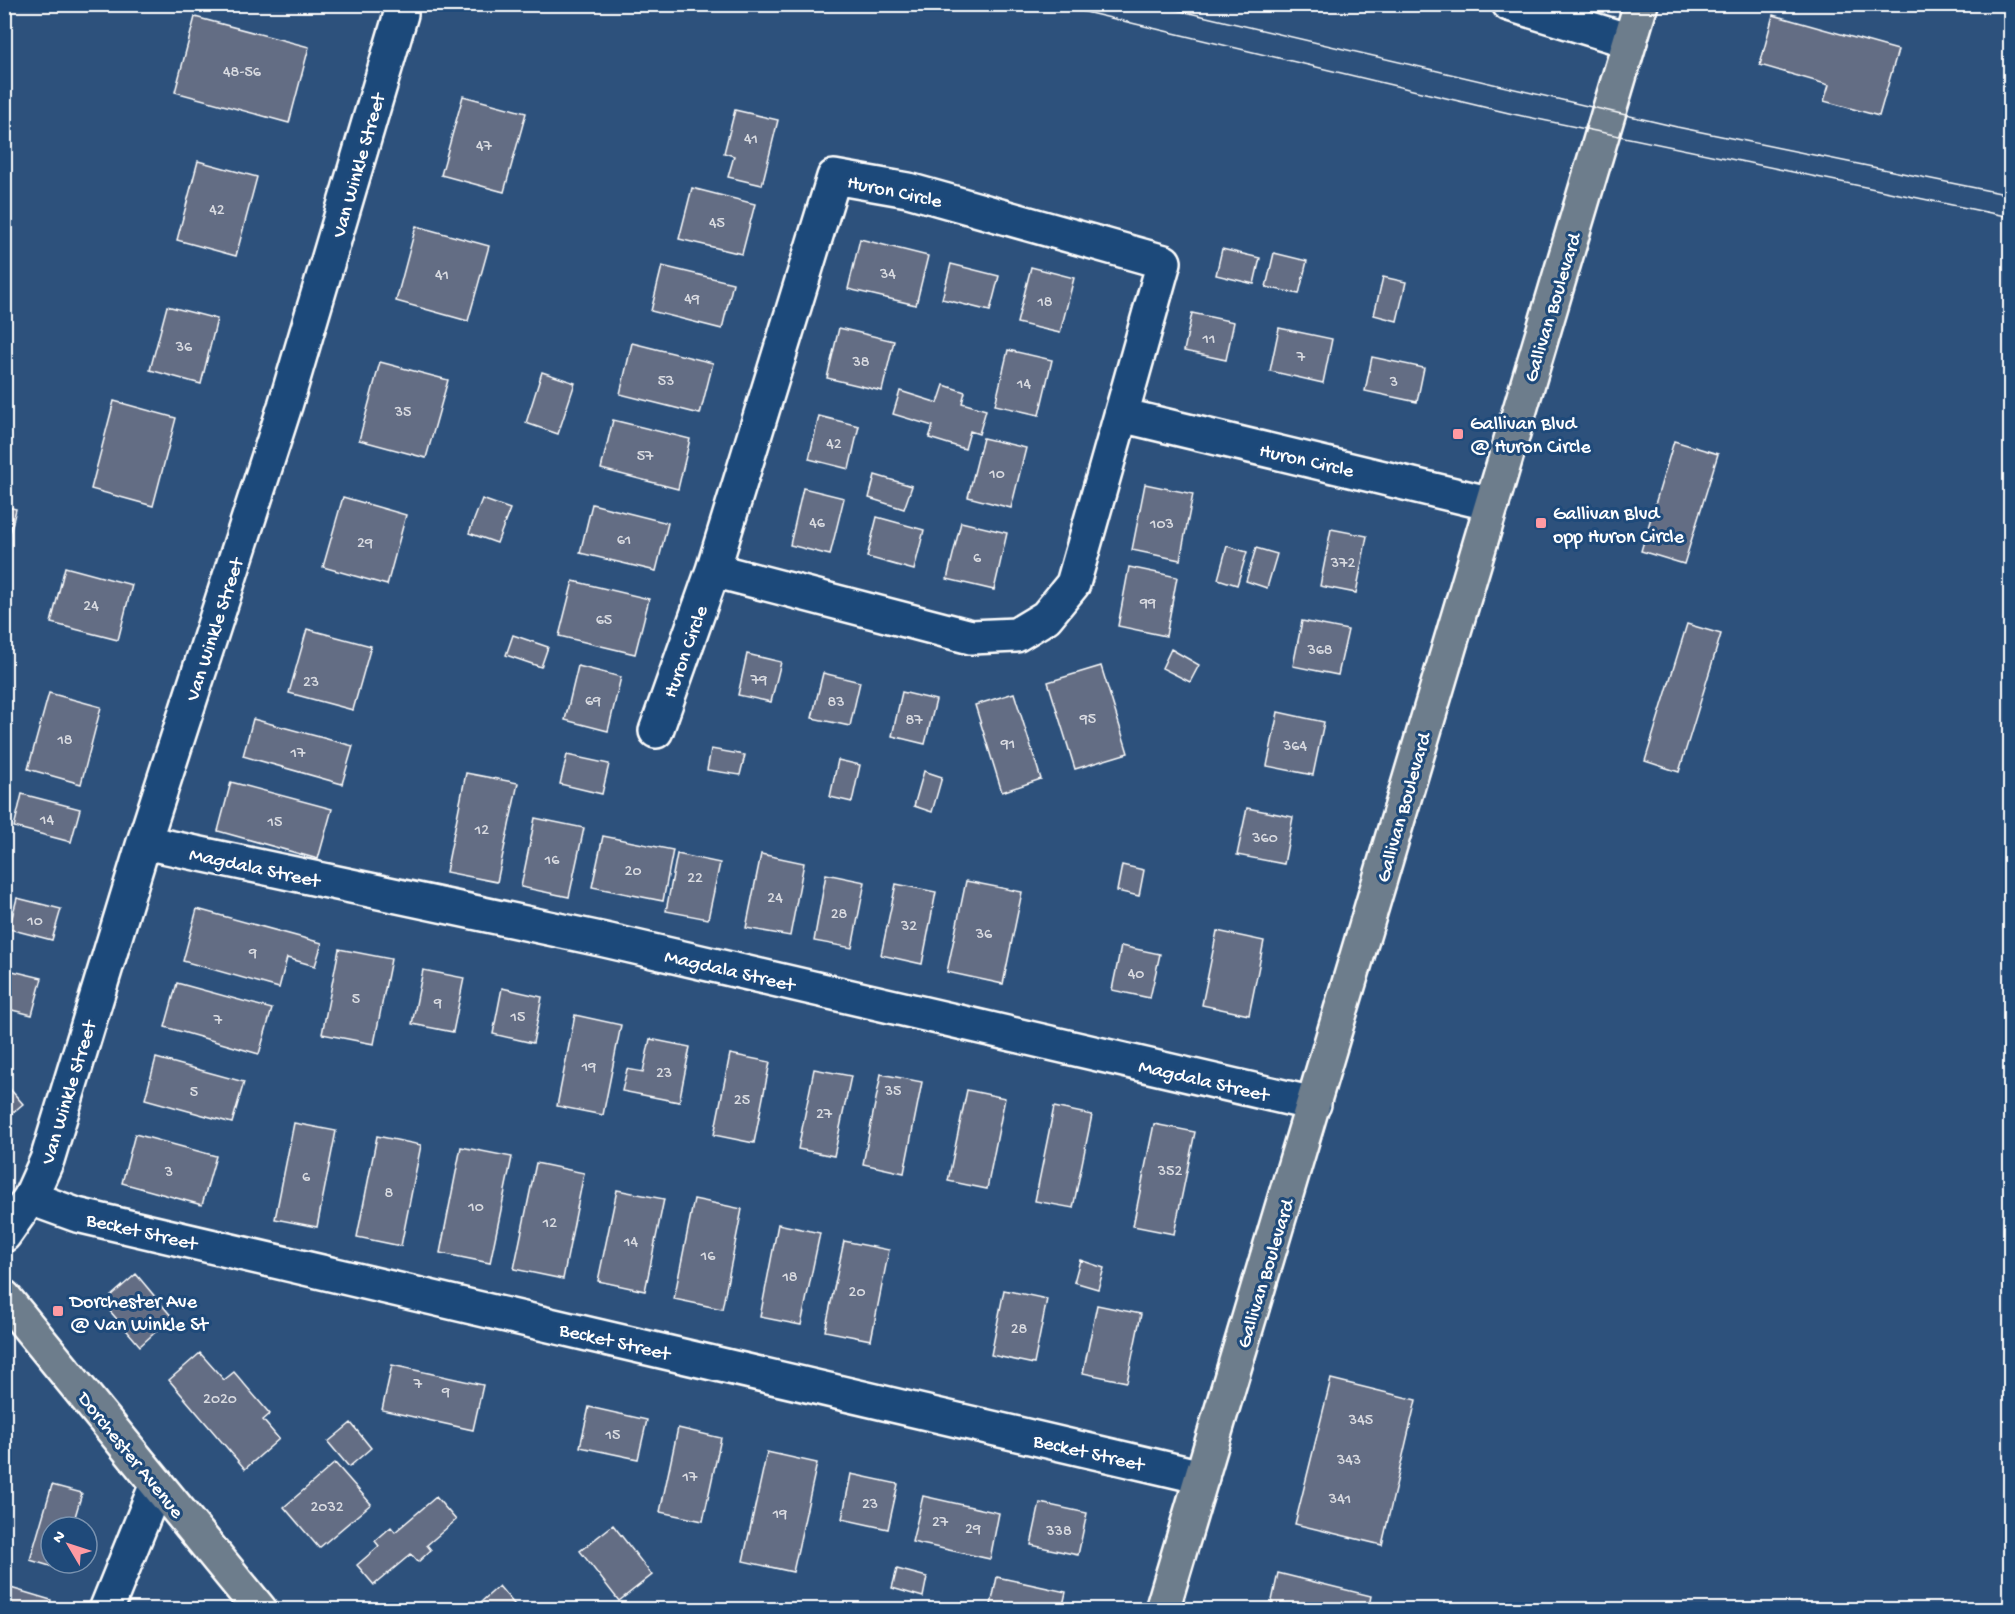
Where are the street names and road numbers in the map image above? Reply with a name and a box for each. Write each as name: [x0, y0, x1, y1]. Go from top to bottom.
street label: Van Winkle Street: [328, 89, 392, 242]
street label: Huron Circle: [845, 172, 944, 215]
street label: Gallivan Boulevard: [1521, 229, 1589, 385]
street label: Huron Circle: [1257, 440, 1356, 485]
street label: Van Winkle Street: [182, 554, 251, 705]
street label: Huron Circle: [660, 602, 715, 701]
street label: Gallivan Boulevard: [1373, 728, 1438, 885]
street label: Magdala Street: [187, 844, 323, 895]
street label: Magdala Street: [662, 946, 798, 999]
street label: Van Winkle Street: [37, 1017, 104, 1169]
street label: Magdala Street: [1136, 1056, 1272, 1109]
street label: Gallivan Boulevard: [1234, 1195, 1302, 1351]
street label: Becket Street: [83, 1209, 201, 1258]
street label: Becket Street: [556, 1319, 674, 1368]
street label: Dorchester Avenue: [70, 1387, 188, 1525]
street label: Becket Street: [1030, 1430, 1148, 1479]

